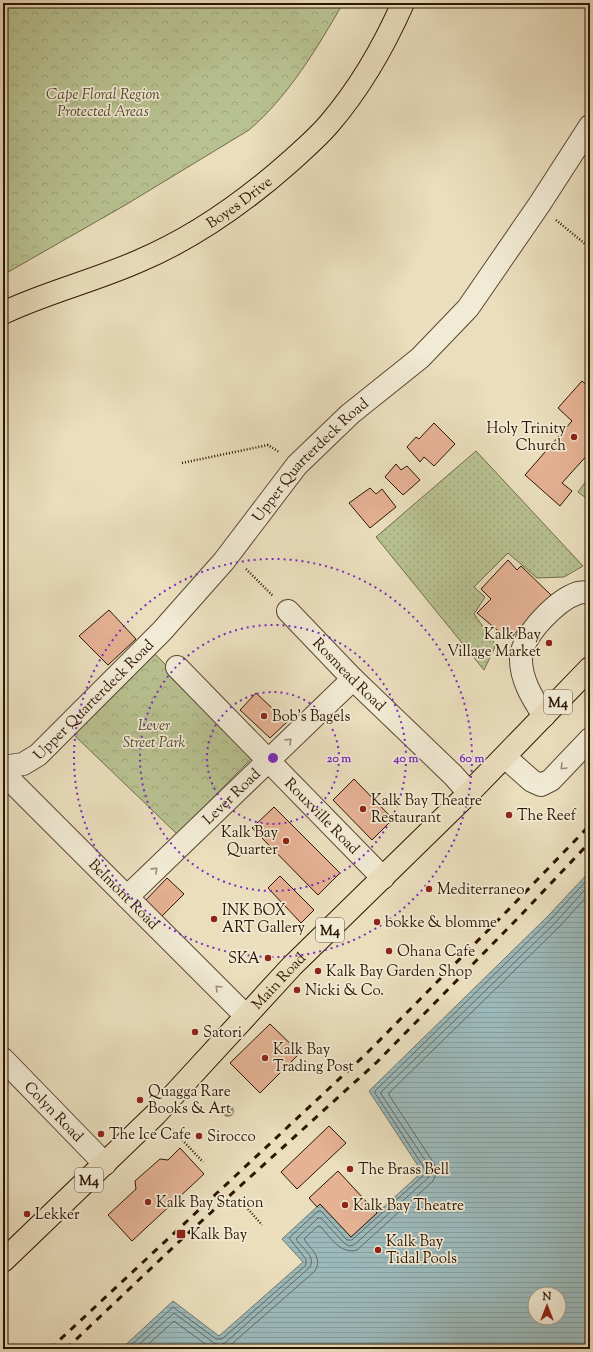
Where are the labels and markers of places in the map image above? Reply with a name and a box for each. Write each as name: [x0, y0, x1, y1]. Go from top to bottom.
place label: Holy Trinity Church: [487, 419, 567, 457]
marker: Holy Trinity Church: [569, 432, 579, 442]
place label: Kalk Bay Village Market: [447, 625, 542, 663]
marker: Kalk Bay Village Market: [544, 638, 554, 648]
place label: Bob's Bagels: [272, 707, 350, 728]
marker: Bob's Bagels: [259, 711, 269, 721]
centre of rings: [266, 751, 280, 765]
place label: Kalk Bay Theatre Restaurant: [371, 791, 482, 829]
marker: Kalk Bay Theatre Restaurant: [358, 804, 368, 814]
place label: The Reef: [517, 806, 577, 827]
marker: The Reef: [504, 810, 514, 820]
place label: Kalk Bay Quarter: [221, 823, 279, 861]
marker: Kalk Bay Quarter: [281, 836, 291, 846]
place label: Mediterraneo: [437, 880, 524, 901]
marker: Mediterraneo: [424, 884, 434, 894]
place label: INK BOX ART Gallery: [222, 901, 305, 939]
place label: bokke & blomme: [385, 913, 497, 934]
marker: INK BOX ART Gallery: [209, 914, 219, 924]
marker: bokke & blomme: [372, 917, 382, 927]
place label: Ohana Cafe: [397, 942, 475, 963]
marker: Ohana Cafe: [384, 946, 394, 956]
place label: SKA: [228, 949, 260, 970]
marker: SKA: [263, 953, 273, 963]
place label: Kalk Bay Garden Shop: [326, 962, 472, 983]
marker: Kalk Bay Garden Shop: [313, 966, 323, 976]
place label: Nicki & Co.: [305, 981, 384, 1002]
marker: Nicki & Co.: [292, 985, 302, 995]
place label: Satori: [203, 1023, 242, 1044]
marker: Satori: [190, 1027, 200, 1037]
place label: Kalk Bay Trading Post: [273, 1040, 354, 1078]
marker: Kalk Bay Trading Post: [260, 1053, 270, 1063]
place label: Quagga Rare Books & Art: [148, 1082, 231, 1120]
marker: Quagga Rare Books & Art: [135, 1095, 145, 1105]
place label: The Ice Cafe: [109, 1125, 191, 1146]
place label: Sirocco: [207, 1127, 256, 1148]
marker: The Ice Cafe: [96, 1129, 106, 1139]
marker: Sirocco: [194, 1131, 204, 1141]
place label: The Brass Bell: [358, 1160, 449, 1181]
marker: The Brass Bell: [345, 1164, 355, 1174]
place label: Kalk Bay Station: [156, 1193, 264, 1214]
place label: Kalk Bay Theatre: [353, 1196, 464, 1217]
marker: Kalk Bay Station: [143, 1197, 153, 1207]
marker: Kalk Bay Theatre: [340, 1200, 350, 1210]
place label: Lekker: [35, 1205, 80, 1226]
marker: Lekker: [22, 1209, 32, 1219]
place label: Kalk Bay: [190, 1225, 248, 1246]
marker: Kalk Bay: [175, 1228, 187, 1240]
place label: Kalk Bay Tidal Pools: [386, 1232, 457, 1270]
marker: Kalk Bay Tidal Pools: [373, 1245, 383, 1255]

